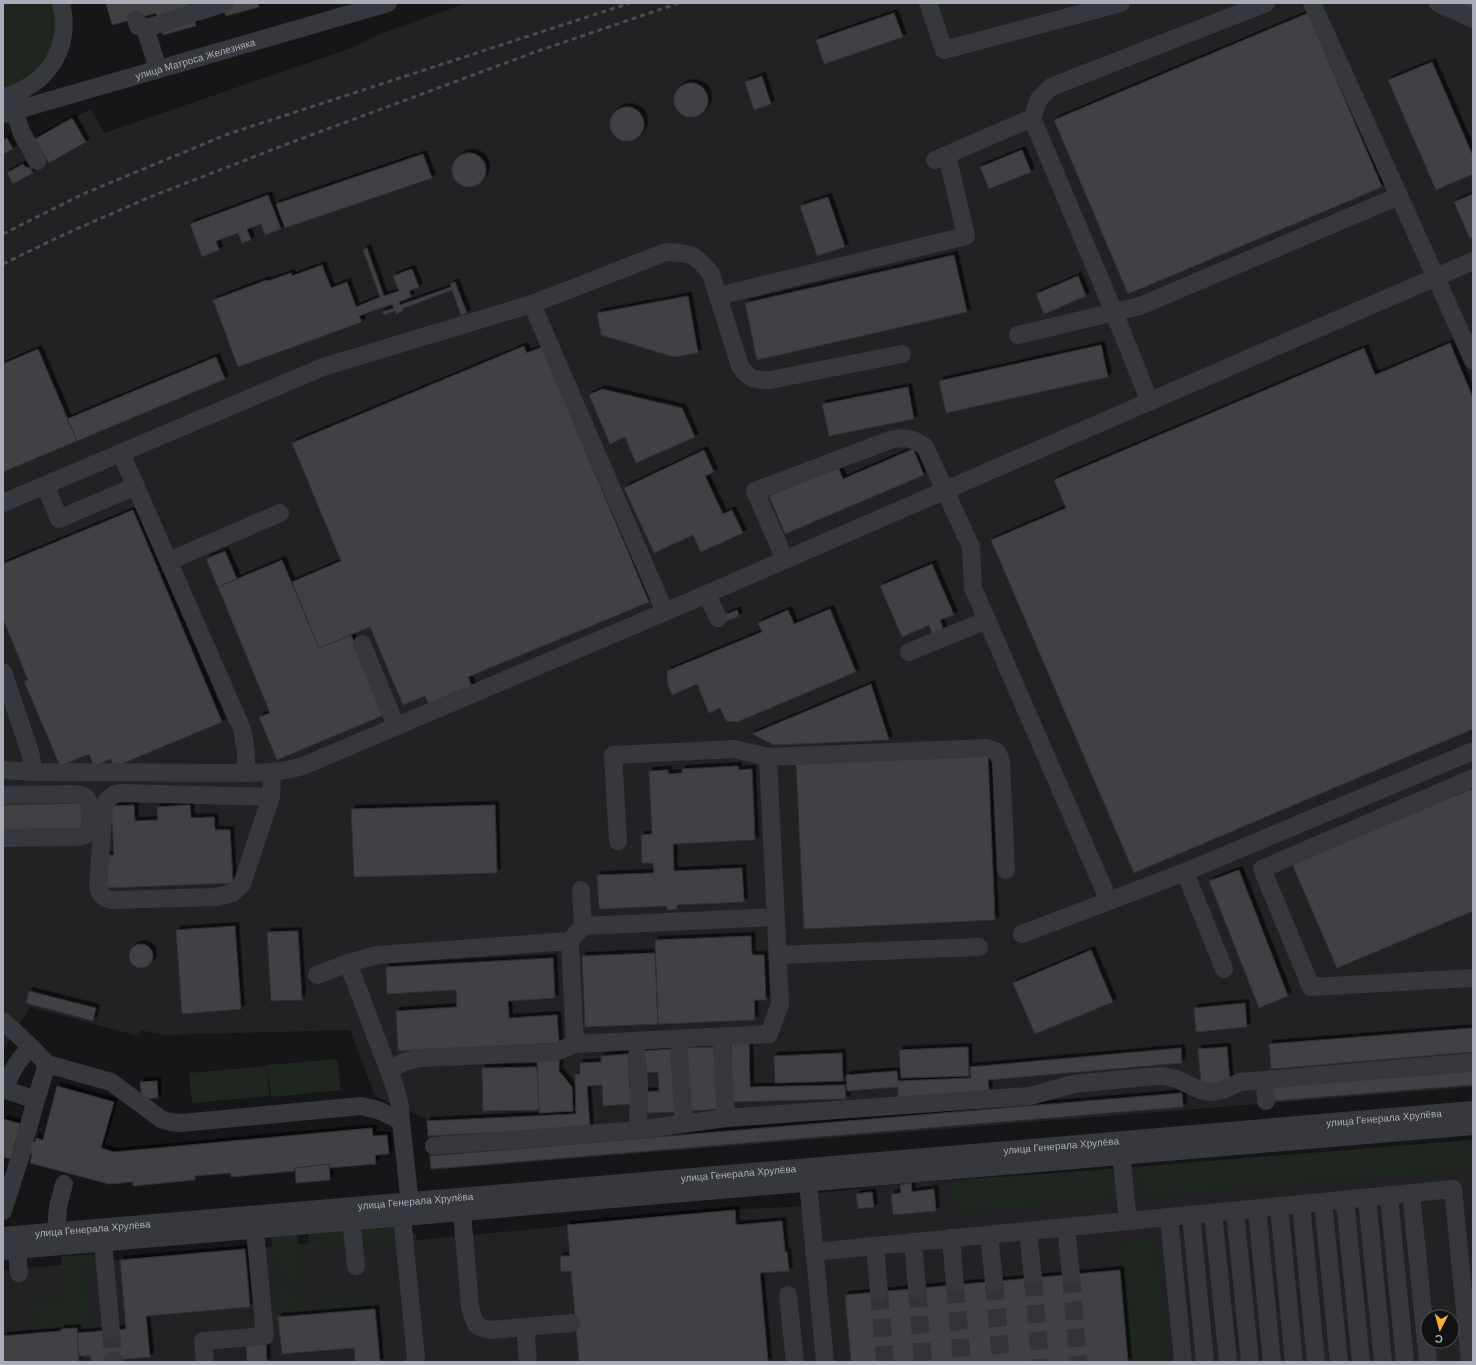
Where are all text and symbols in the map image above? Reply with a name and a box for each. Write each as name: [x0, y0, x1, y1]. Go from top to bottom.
street label: улица Матроса Железняка: [134, 36, 257, 83]
street label: улица Генерала Хрулёва: [1326, 1107, 1443, 1130]
street label: улица Генерала Хрулёва: [1003, 1134, 1120, 1157]
street label: улица Генерала Хрулёва: [680, 1162, 797, 1185]
street label: улица Генерала Хрулёва: [357, 1190, 474, 1213]
street label: улица Генерала Хрулёва: [34, 1217, 151, 1240]
north arrow: [1420, 1309, 1460, 1349]
text: С: [1434, 1332, 1444, 1346]

